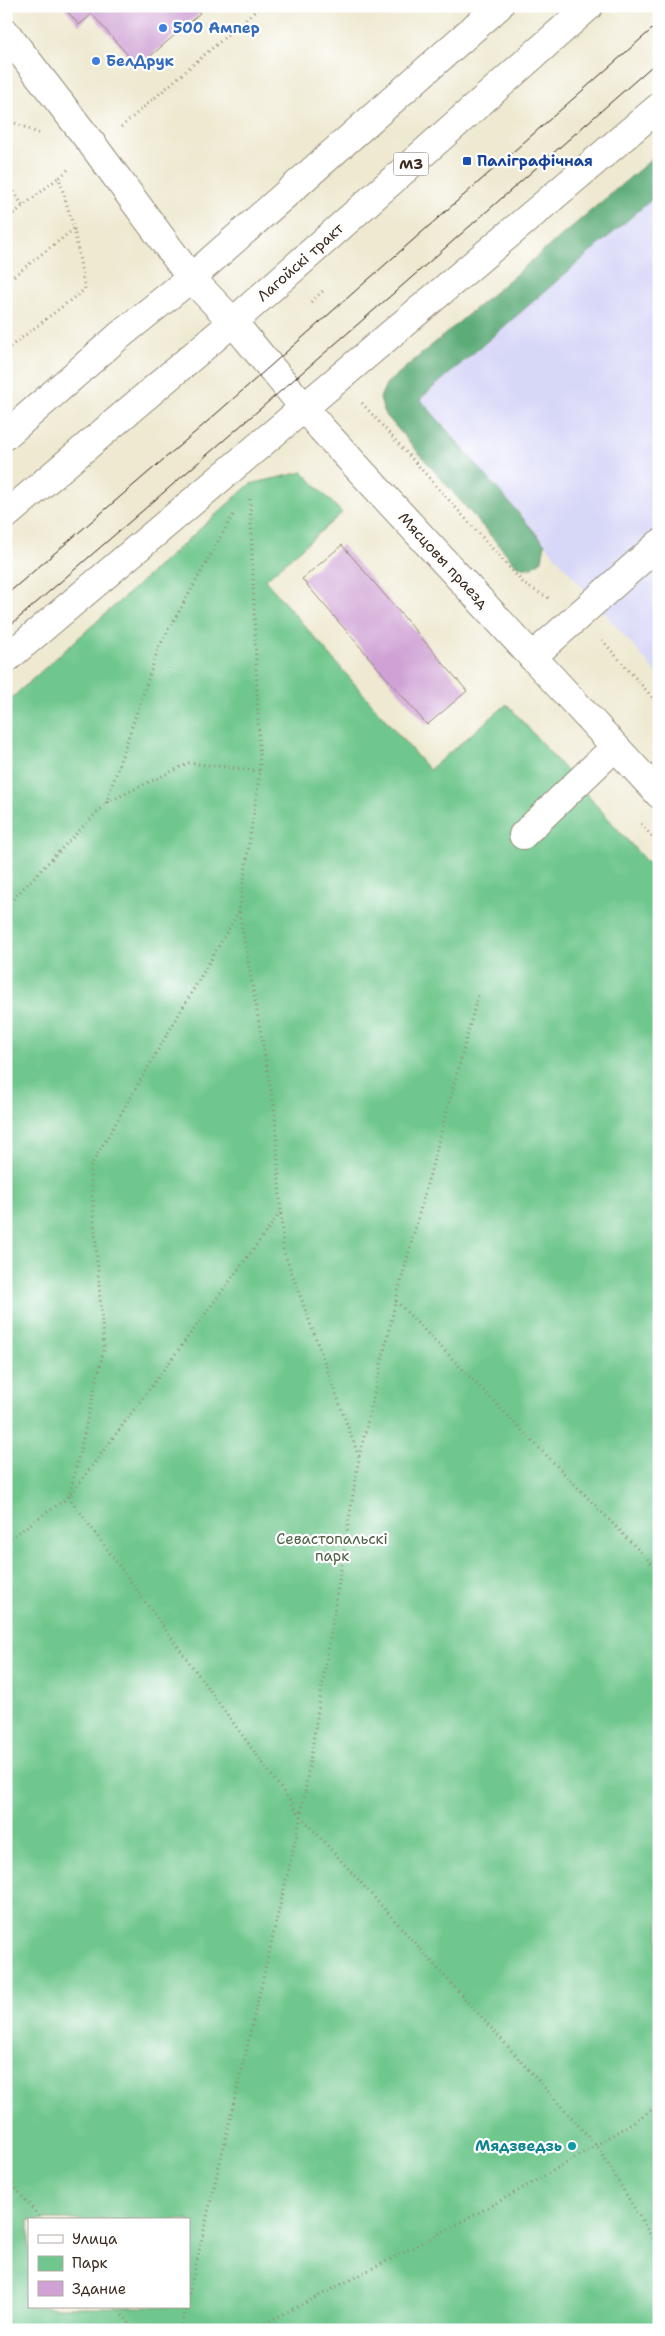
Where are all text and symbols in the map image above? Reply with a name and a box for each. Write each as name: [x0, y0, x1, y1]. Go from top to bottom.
place label: 500 Ампер: [173, 18, 260, 38]
marker: 500 Ампер: [157, 22, 169, 34]
place label: БелДрук: [106, 51, 174, 71]
marker: БелДрук: [90, 55, 102, 67]
place label: Паліграфічная: [477, 151, 593, 171]
road number: М3: [394, 152, 428, 175]
marker: Паліграфічная: [461, 155, 473, 167]
street label: Лагойскі тракт: [253, 218, 348, 306]
street label: Мясцовы праезд: [394, 508, 493, 613]
park label: Севастопальскі парк: [276, 1529, 388, 1566]
place label: Мядзведзь: [475, 2136, 562, 2156]
marker: Мядзведзь: [566, 2140, 578, 2152]
legend: [28, 2218, 190, 2308]
text: Улица: [72, 2229, 118, 2249]
text: Парк: [72, 2253, 108, 2273]
text: Здание: [72, 2279, 126, 2299]

